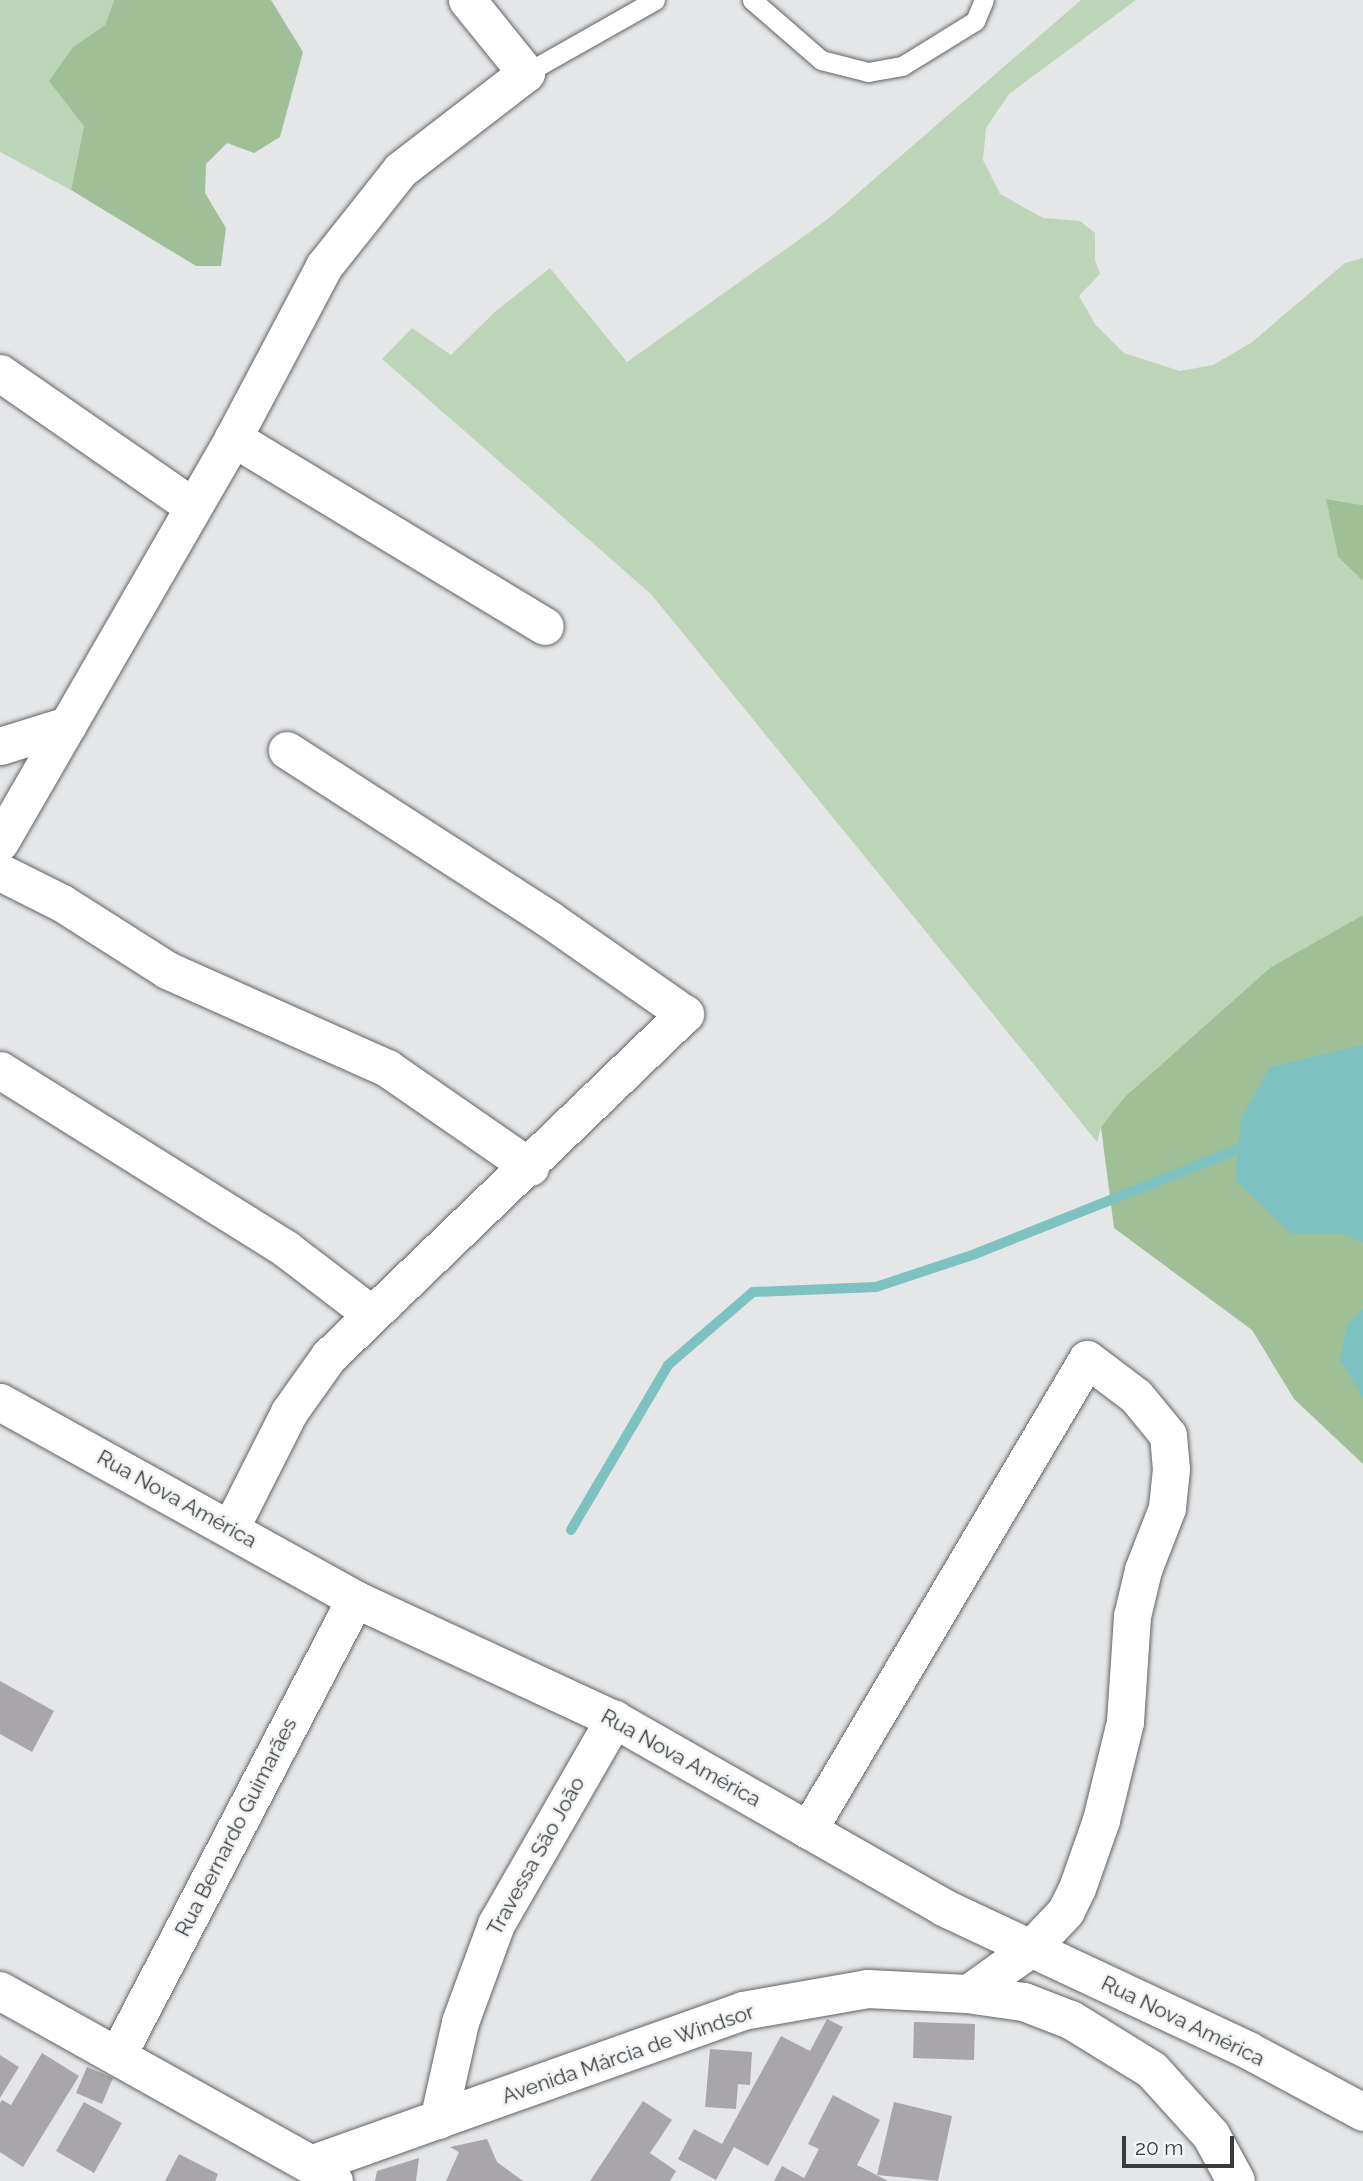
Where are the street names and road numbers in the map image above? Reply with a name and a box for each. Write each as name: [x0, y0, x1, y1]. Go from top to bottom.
street label: Rua Nova América: [92, 1444, 262, 1554]
street label: Rua Nova América: [596, 1703, 766, 1813]
street label: Rua Bernardo Guimarães: [170, 1713, 302, 1941]
street label: Travessa São João: [482, 1772, 590, 1940]
street label: Rua Nova América: [1097, 1970, 1269, 2072]
street label: Avenida Márcia de Windsor: [498, 1999, 758, 2109]

